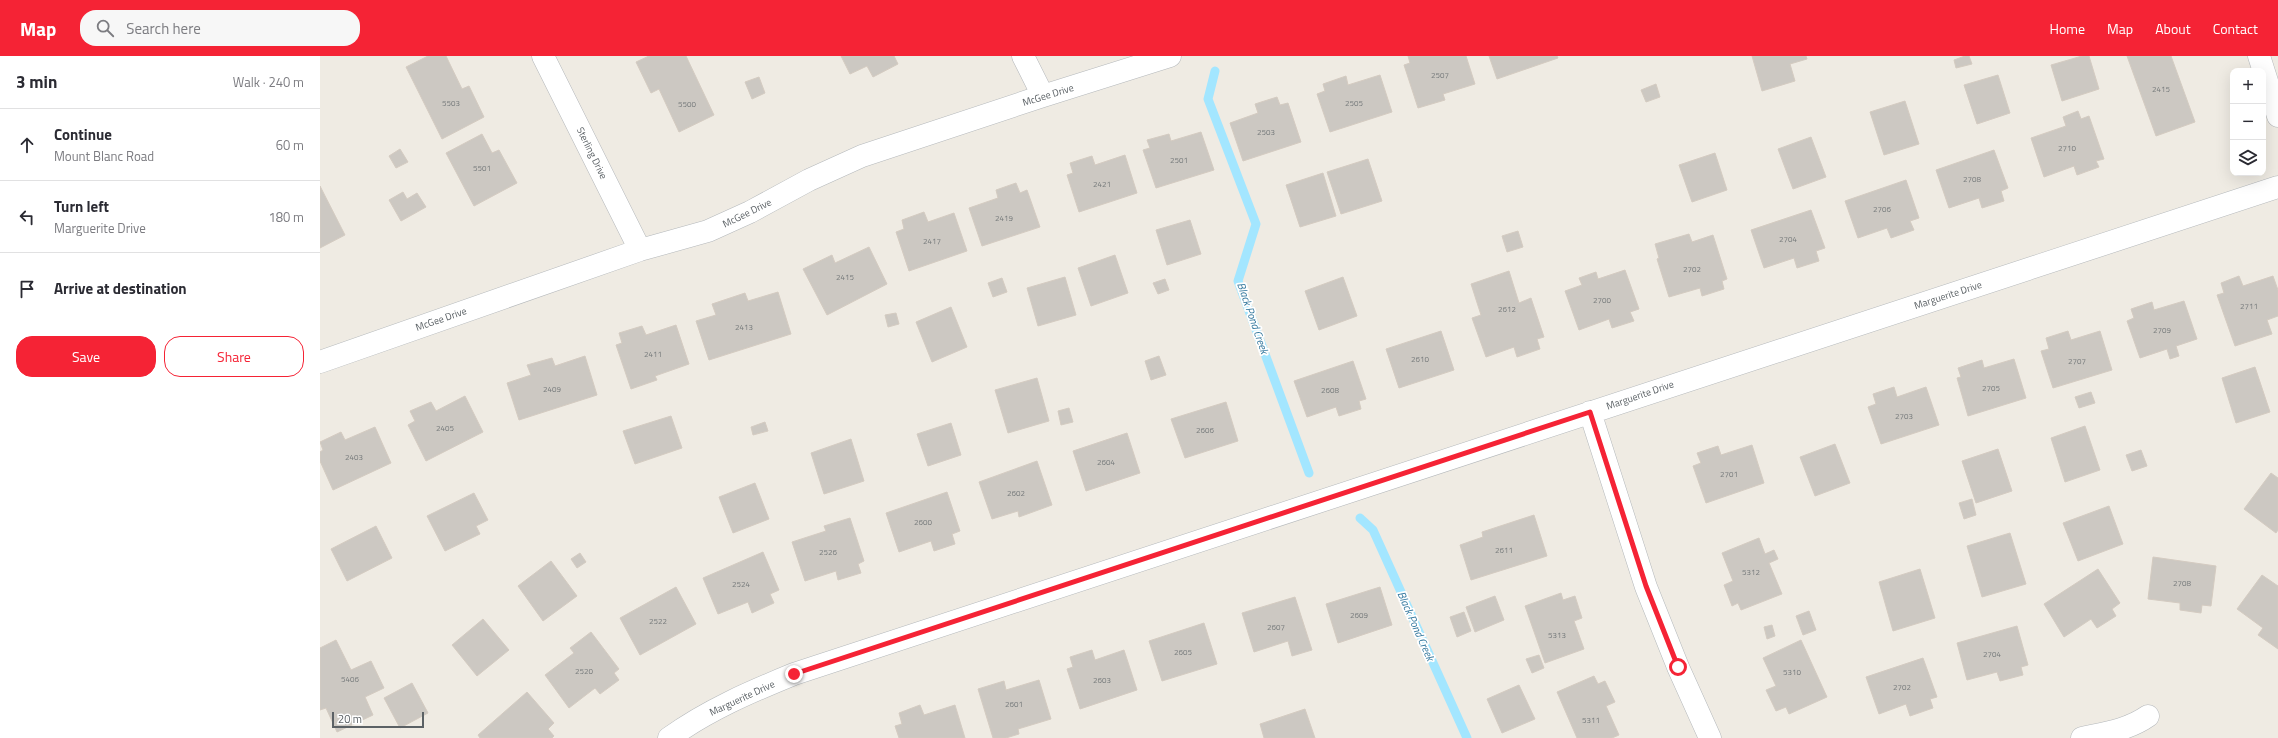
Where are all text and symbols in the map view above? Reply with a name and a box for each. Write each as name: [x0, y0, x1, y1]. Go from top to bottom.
search box: [80, 10, 360, 46]
text: Map: [20, 14, 56, 43]
icon: search: [94, 17, 116, 39]
text: Search here: [126, 17, 201, 40]
text: Home: [2050, 18, 2085, 39]
text: Map: [2107, 18, 2133, 39]
text: About: [2155, 18, 2191, 39]
text: Contact: [2213, 18, 2258, 39]
map controls: [2230, 68, 2266, 176]
button: +: [2230, 68, 2266, 104]
text: 3 min: [16, 69, 57, 95]
house number: 2507: [1431, 69, 1449, 81]
text: Walk · 240 m: [233, 72, 304, 92]
street label: McGee Drive: [1020, 80, 1076, 110]
house number: 2415: [2152, 83, 2170, 95]
house number: 5503: [442, 97, 460, 109]
house number: 2505: [1345, 97, 1363, 109]
house number: 5500: [678, 98, 696, 110]
button: −: [2230, 104, 2266, 140]
text: Continue: [54, 123, 112, 146]
street label: Sterling Drive: [573, 124, 611, 182]
house number: 2503: [1257, 126, 1275, 138]
icon: ahead: [16, 134, 38, 156]
text: 60 m: [276, 135, 304, 155]
button: layers: [2230, 140, 2266, 176]
house number: 2710: [2058, 142, 2076, 154]
text: Mount Blanc Road: [54, 146, 154, 166]
house number: 2501: [1170, 154, 1188, 166]
house number: 5501: [473, 162, 491, 174]
house number: 2708: [1963, 173, 1981, 185]
house number: 2421: [1093, 178, 1111, 190]
text: Turn left: [54, 195, 109, 218]
street label: McGee Drive: [720, 195, 774, 231]
house number: 2706: [1873, 203, 1891, 215]
icon: left: [16, 206, 38, 228]
text: 180 m: [268, 207, 304, 227]
house number: 2419: [995, 212, 1013, 224]
text: Marguerite Drive: [54, 218, 146, 238]
house number: 2704: [1779, 233, 1797, 245]
house number: 2417: [923, 235, 941, 247]
house number: 2702: [1683, 263, 1701, 275]
house number: 2415: [836, 271, 854, 283]
text: Arrive at destination: [54, 277, 187, 300]
street label: Marguerite Drive: [1912, 277, 1984, 313]
icon: arrive: [16, 278, 38, 300]
water label: Black Pond Creek: [1233, 280, 1273, 357]
house number: 2700: [1593, 294, 1611, 306]
house number: 2711: [2240, 300, 2258, 312]
street label: McGee Drive: [413, 303, 469, 335]
house number: 2612: [1498, 303, 1516, 315]
house number: 2413: [735, 321, 753, 333]
house number: 2709: [2153, 324, 2171, 336]
button: Save: [16, 336, 156, 377]
button: Share: [164, 336, 304, 377]
house number: 2411: [644, 348, 662, 360]
house number: 2610: [1411, 353, 1429, 365]
house number: 2707: [2068, 355, 2086, 367]
street label: Marguerite Drive: [1604, 376, 1676, 414]
house number: 2705: [1982, 382, 2000, 394]
house number: 2409: [543, 383, 561, 395]
house number: 2608: [1321, 384, 1339, 396]
house number: 2703: [1895, 410, 1913, 422]
house number: 2405: [436, 422, 454, 434]
house number: 2606: [1196, 424, 1214, 436]
house number: 2403: [345, 451, 363, 463]
house number: 2604: [1097, 456, 1115, 468]
house number: 2701: [1720, 468, 1738, 480]
house number: 2602: [1007, 487, 1025, 499]
house number: 2600: [914, 516, 932, 528]
house number: 2611: [1495, 544, 1513, 556]
house number: 2526: [819, 546, 837, 558]
house number: 5312: [1742, 566, 1760, 578]
house number: 2708: [2173, 577, 2191, 589]
house number: 2524: [732, 578, 750, 590]
water label: Black Pond Creek: [1393, 589, 1439, 664]
house number: 2609: [1350, 609, 1368, 621]
house number: 2522: [649, 615, 667, 627]
house number: 2607: [1267, 621, 1285, 633]
house number: 5313: [1548, 629, 1566, 641]
house number: 2605: [1174, 646, 1192, 658]
house number: 2704: [1983, 648, 2001, 660]
route start: [1669, 658, 1687, 676]
house number: 2520: [575, 665, 593, 677]
route end: [785, 665, 803, 683]
house number: 5310: [1783, 666, 1801, 678]
house number: 5406: [341, 673, 359, 685]
house number: 2603: [1093, 674, 1111, 686]
street label: Marguerite Drive: [707, 676, 777, 720]
house number: 2702: [1893, 681, 1911, 693]
house number: 2601: [1005, 698, 1023, 710]
scale bar: [332, 710, 424, 729]
text: 20 m: [338, 711, 362, 727]
house number: 5311: [1582, 714, 1600, 726]

